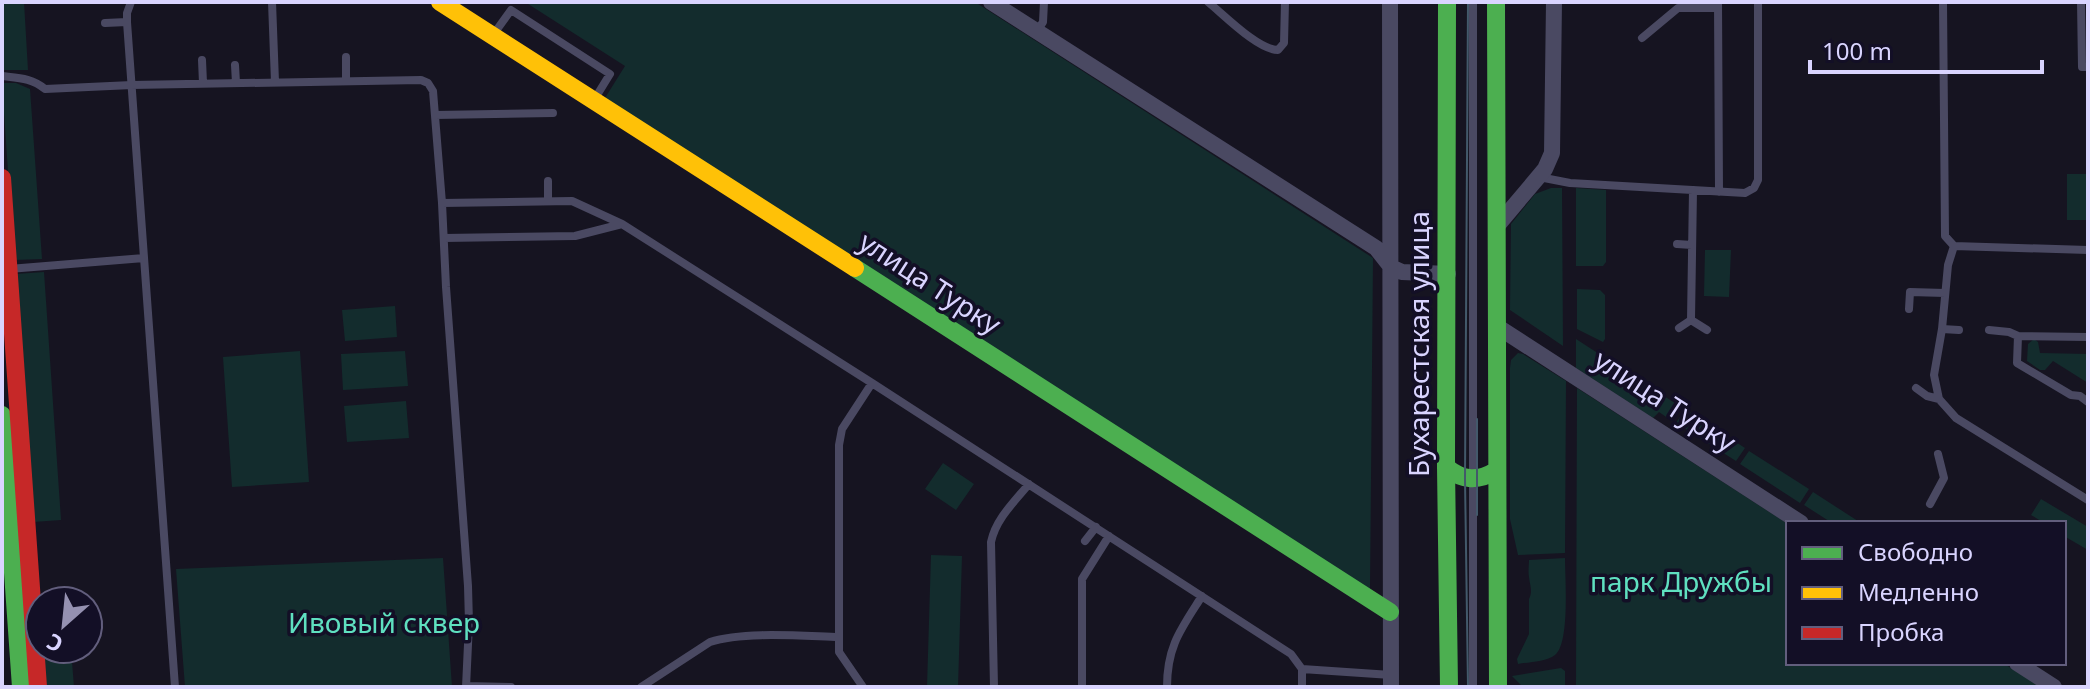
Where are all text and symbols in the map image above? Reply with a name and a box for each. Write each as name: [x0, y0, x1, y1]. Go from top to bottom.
scale bar: [1810, 24, 2042, 74]
text: 100 m: [1822, 34, 1892, 67]
street label: Бухарестская улица: [1399, 211, 1437, 477]
street label: улица Турку: [852, 222, 1009, 343]
street label: улица Турку: [1587, 340, 1744, 461]
legend: [1786, 521, 2066, 665]
text: Свободно: [1858, 535, 1973, 568]
park label: парк Дружбы: [1590, 562, 1772, 600]
text: Медленно: [1858, 575, 1979, 608]
north arrow: [24, 585, 104, 665]
park label: Ивовый сквер: [288, 603, 480, 641]
text: Пробка: [1858, 615, 1944, 648]
text: С: [41, 627, 68, 660]

